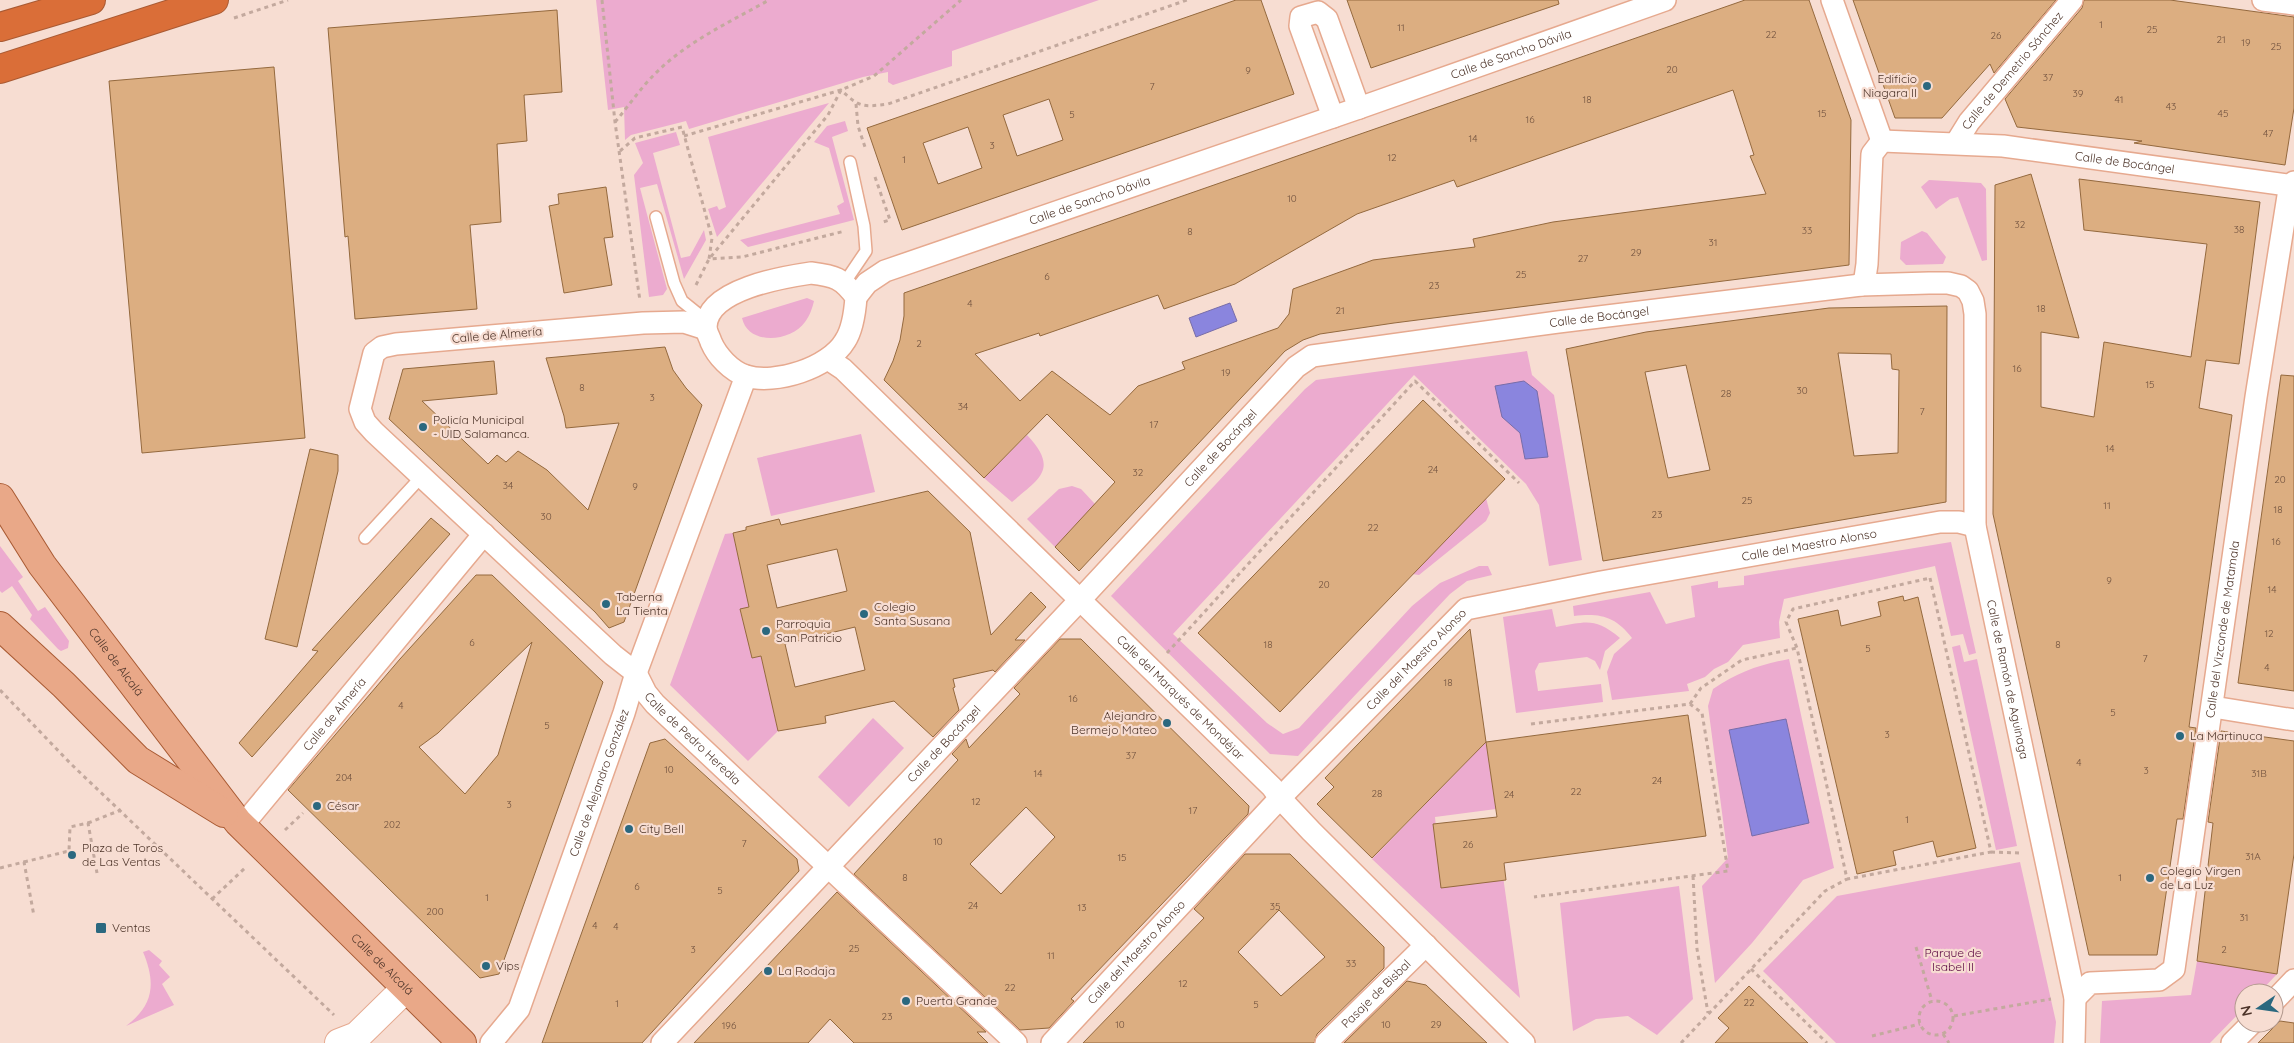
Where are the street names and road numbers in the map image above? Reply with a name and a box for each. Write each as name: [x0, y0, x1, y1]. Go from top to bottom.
street label: Calle de Demetrio Sánchez: [1958, 8, 2066, 132]
street label: Calle de Sancho Dávila: [1448, 26, 1573, 82]
street label: Calle de Bocángel: [2074, 148, 2175, 176]
street label: Calle de Sancho Dávila: [1027, 172, 1152, 228]
street label: Calle de Bocángel: [1548, 303, 1650, 330]
street label: Calle de Almería: [451, 323, 543, 346]
street label: Calle de Bocángel: [1181, 406, 1260, 490]
street label: Calle del Maestro Alonso: [1740, 525, 1878, 564]
street label: Calle del Vizconde de Matamala: [2202, 540, 2242, 719]
street label: Calle de Ramón de Aguinaga: [1984, 598, 2032, 760]
street label: Calle del Maestro Alonso: [1363, 605, 1469, 713]
street label: Calle de Alcalá: [86, 625, 147, 699]
street label: Calle del Marqués de Mondéjar: [1114, 632, 1248, 763]
street label: Calle de Almería: [299, 674, 369, 754]
street label: Calle de Pedro Heredia: [641, 689, 744, 788]
street label: Calle de Bocángel: [904, 702, 984, 785]
street label: Calle de Alejandro González: [566, 707, 632, 858]
street label: Calle del Maestro Alonso: [1084, 897, 1188, 1007]
street label: Calle de Alcalá: [348, 930, 417, 998]
street label: Pasaje de Bisbal: [1338, 956, 1414, 1031]

